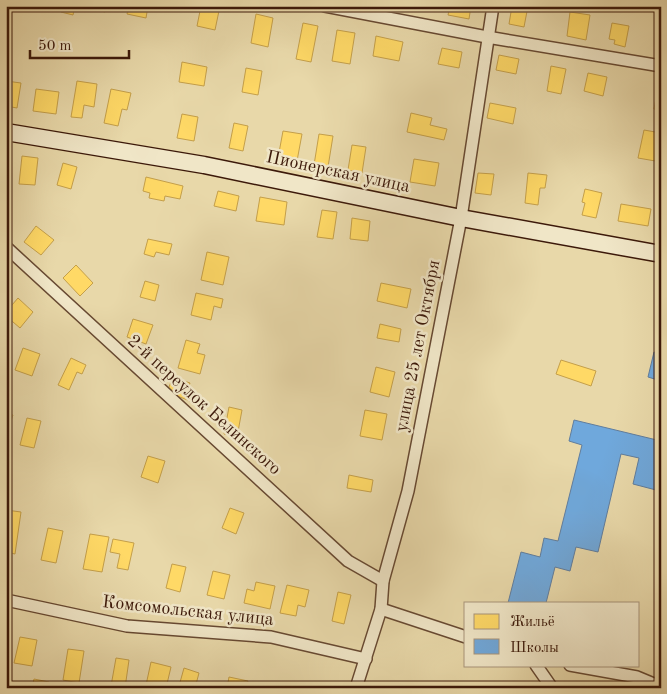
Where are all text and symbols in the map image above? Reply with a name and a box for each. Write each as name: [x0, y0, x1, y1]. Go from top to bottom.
scale bar: [30, 28, 129, 60]
text: 50 m: [38, 39, 72, 54]
street label: Пионерская улица: [264, 148, 412, 196]
street label: улица 25 лет Октября: [392, 258, 444, 434]
street label: 2-й переулок Белинского: [124, 332, 284, 478]
street label: Комсомольская улица: [101, 593, 275, 629]
legend: [464, 602, 640, 666]
text: Жильё: [510, 615, 555, 630]
text: Школы: [510, 641, 559, 656]

